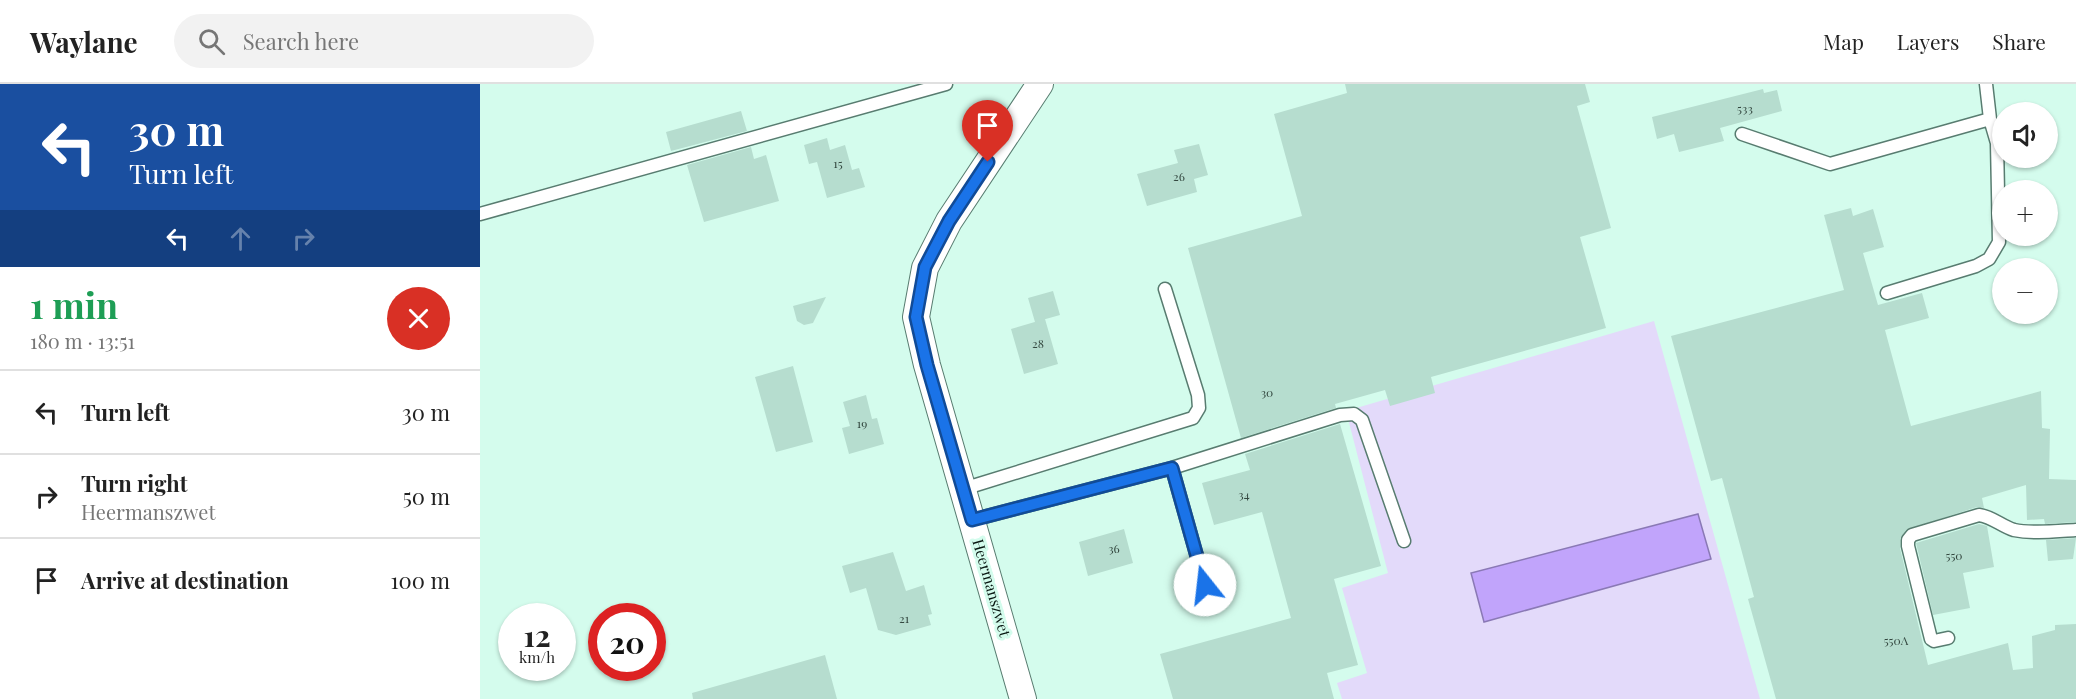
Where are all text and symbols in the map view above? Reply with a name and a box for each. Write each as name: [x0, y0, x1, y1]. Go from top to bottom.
search box: [174, 14, 594, 68]
text: Waylane: [30, 23, 138, 60]
icon: search: [195, 25, 228, 58]
text: Search here: [243, 26, 359, 56]
text: Map: [1823, 27, 1864, 55]
text: Layers: [1897, 27, 1959, 55]
text: Share: [1992, 27, 2046, 55]
pin: [962, 100, 1013, 162]
house number: 533: [1737, 100, 1753, 116]
text: 30 m: [129, 101, 224, 157]
map controls: [1992, 102, 2058, 324]
button: sound: [1992, 102, 2058, 168]
icon: left: [30, 108, 108, 186]
icon: arrive: [971, 109, 1004, 142]
text: Turn left: [129, 155, 233, 191]
house number: 15: [833, 155, 843, 171]
house number: 26: [1173, 168, 1185, 184]
button: +: [1992, 180, 2058, 246]
icon: left: [161, 222, 194, 255]
icon: ahead: [224, 222, 257, 255]
icon: right: [287, 222, 320, 255]
button: −: [1992, 258, 2058, 324]
text: 1 min: [30, 280, 118, 328]
button: close: [387, 287, 450, 350]
text: 180 m · 13:51: [30, 327, 135, 354]
house number: 28: [1032, 335, 1044, 351]
house number: 30: [1261, 384, 1273, 400]
icon: left: [30, 396, 63, 429]
text: Turn left: [81, 397, 170, 427]
text: 30 m: [402, 397, 450, 427]
house number: 19: [857, 415, 867, 431]
text: Turn right: [81, 468, 187, 498]
icon: right: [30, 480, 63, 513]
text: 50 m: [403, 481, 450, 511]
house number: 34: [1238, 486, 1250, 502]
text: Heermanszwet: [81, 498, 215, 525]
street label: Heermanszwet: [968, 536, 1016, 640]
house number: 36: [1108, 540, 1120, 556]
house number: 550: [1945, 547, 1963, 563]
position arrow: [1173, 553, 1237, 617]
icon: arrive: [30, 564, 63, 597]
text: Arrive at destination: [81, 565, 289, 595]
text: 100 m: [390, 565, 450, 595]
speed limit sign: 20: [588, 603, 666, 681]
house number: 21: [899, 610, 910, 626]
text: 12: [523, 615, 551, 655]
house number: 550A: [1884, 632, 1909, 648]
text: km/h: [519, 647, 555, 667]

